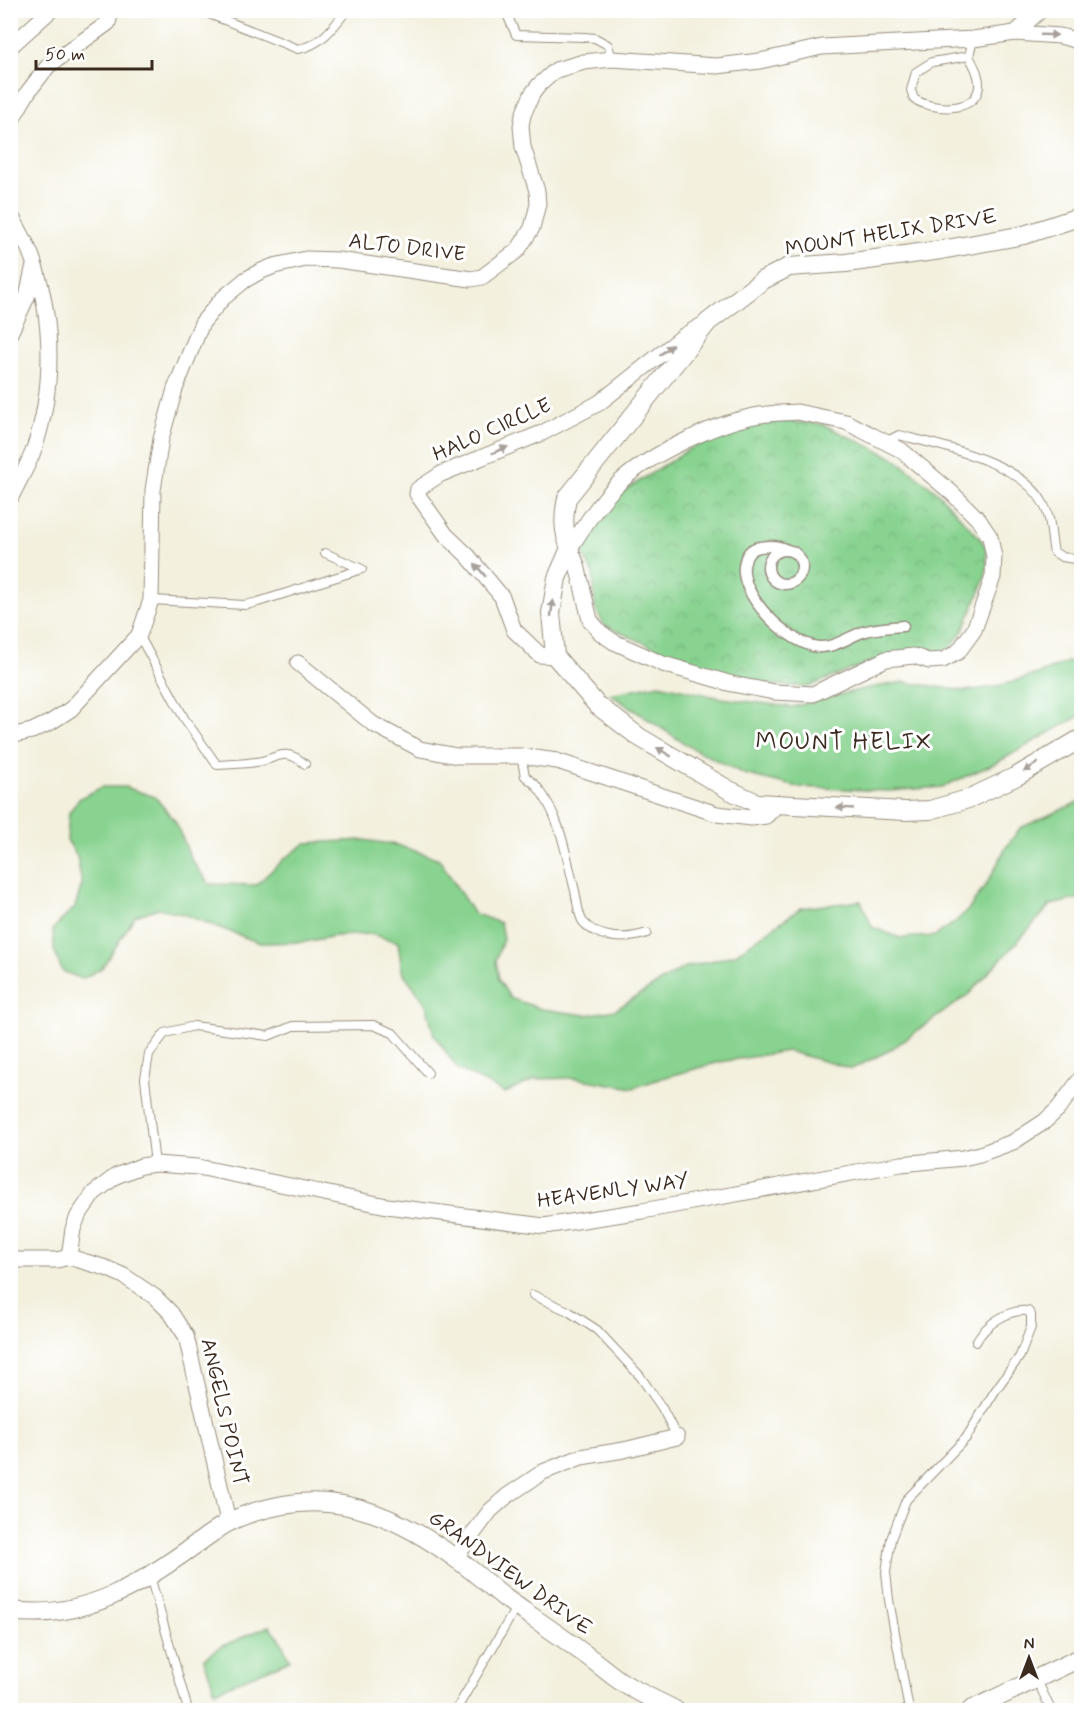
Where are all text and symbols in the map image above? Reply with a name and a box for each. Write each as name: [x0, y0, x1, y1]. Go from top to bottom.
one-way arrow: [1039, 31, 1058, 40]
scale bar: [36, 33, 152, 71]
text: 50 m: [45, 43, 85, 67]
street label: MOUNT HELIX DRIVE: [783, 202, 999, 264]
street label: ALTO DRIVE: [347, 227, 467, 269]
one-way arrow: [658, 344, 674, 357]
street label: HALO CIRCLE: [428, 391, 556, 469]
one-way arrow: [491, 444, 509, 454]
one-way arrow: [473, 562, 486, 578]
one-way arrow: [547, 598, 557, 617]
district label: MOUNT HELIX: [756, 727, 932, 758]
one-way arrow: [655, 747, 672, 757]
one-way arrow: [1023, 762, 1039, 773]
one-way arrow: [836, 804, 855, 813]
street label: HEAVENLY WAY: [535, 1167, 691, 1215]
street label: ANGELS POINT: [193, 1336, 255, 1488]
street label: GRANDVIEW DRIVE: [422, 1504, 598, 1642]
north arrow: [999, 1628, 1059, 1688]
text: N: [1024, 1634, 1034, 1655]

